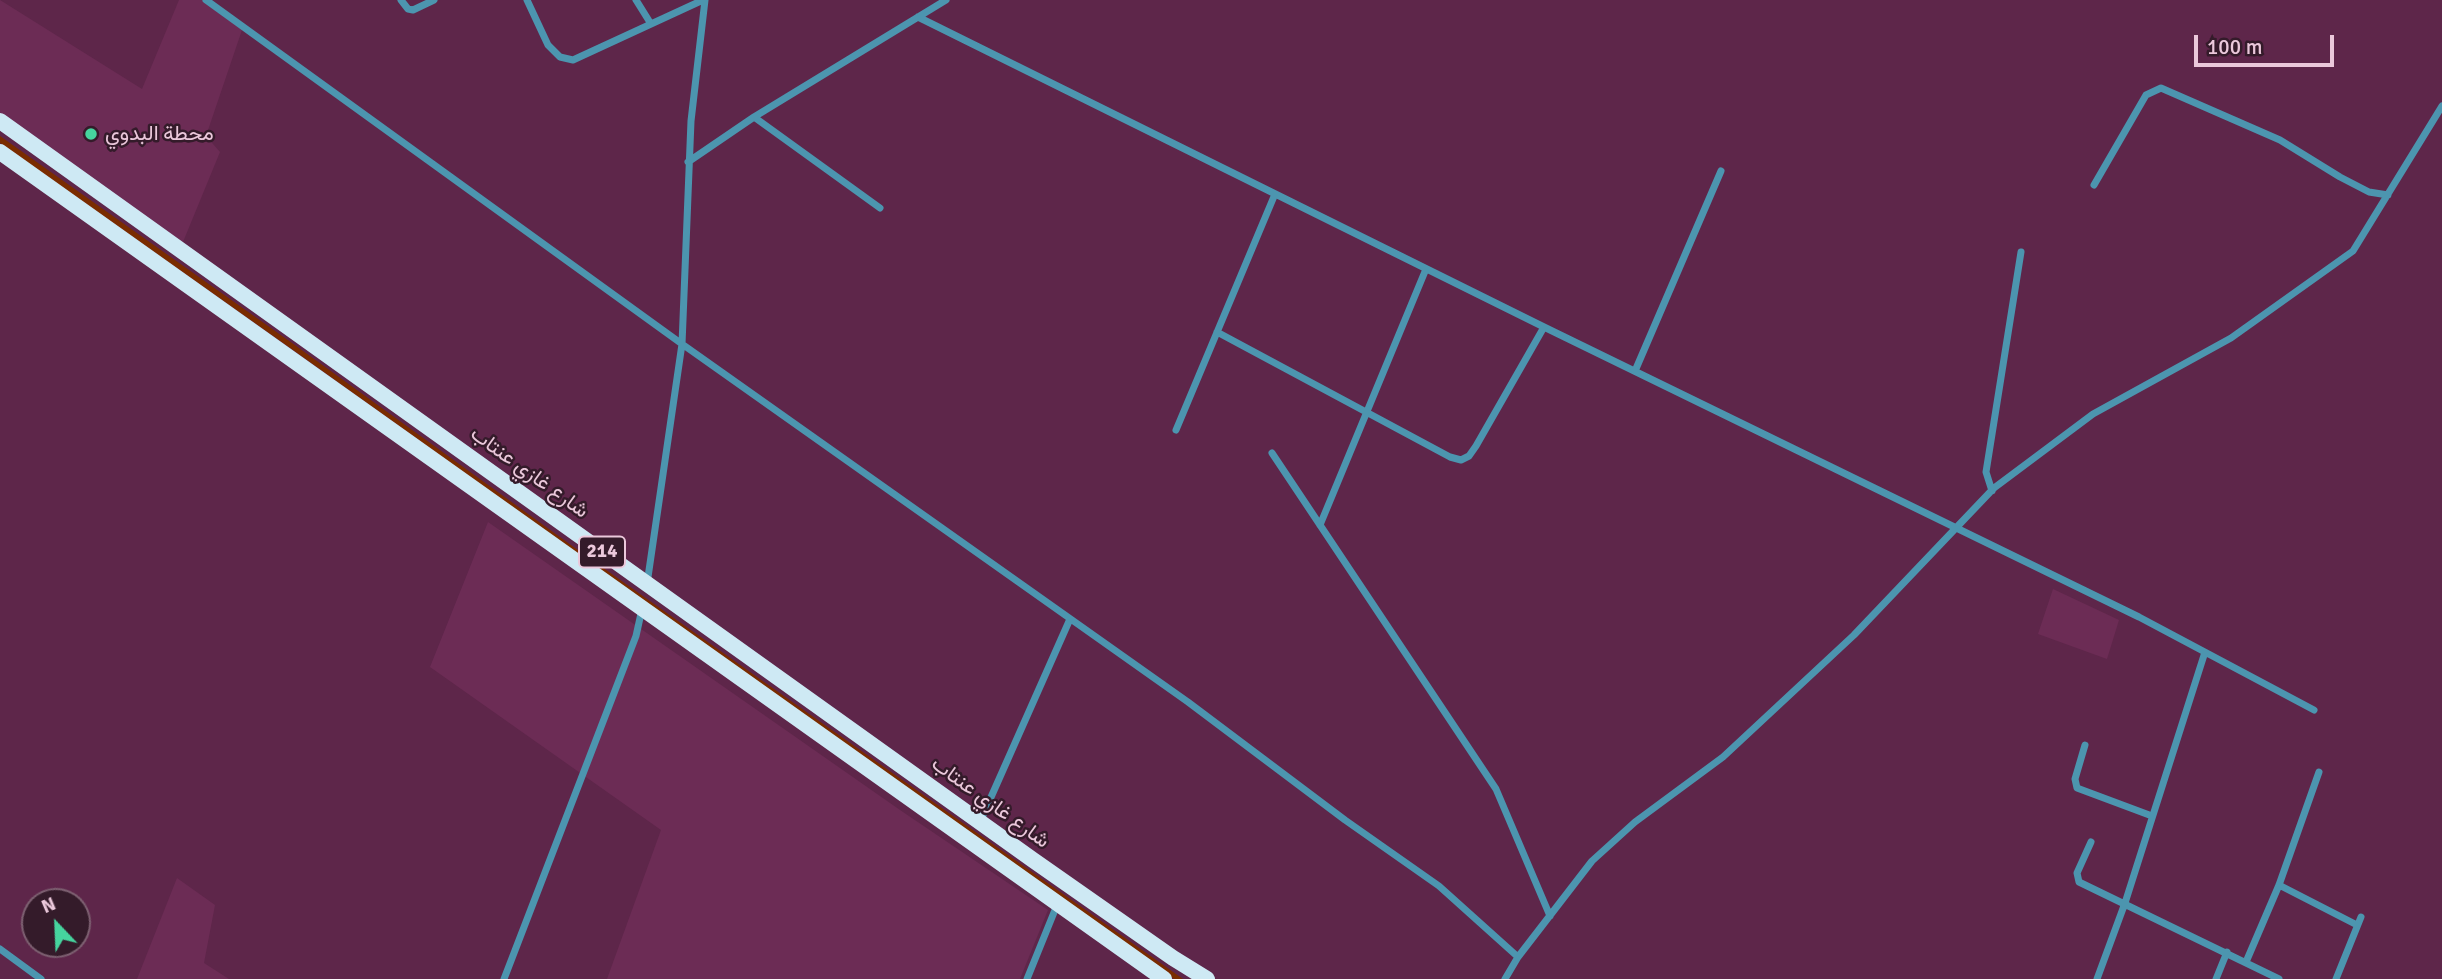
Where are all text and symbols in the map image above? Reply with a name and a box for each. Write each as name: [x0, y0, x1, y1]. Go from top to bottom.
scale bar: [2197, 21, 2337, 65]
text: 100 m: [2207, 34, 2262, 60]
place label: محطة البدوي: [105, 121, 214, 147]
marker: محطة البدوي: [83, 126, 99, 142]
street label: شارع غازي عنتاب: [465, 422, 593, 524]
road number: 214: [579, 537, 625, 568]
street label: شارع غازي عنتاب: [926, 752, 1054, 854]
north arrow: [21, 888, 91, 958]
text: N: [38, 892, 59, 919]

